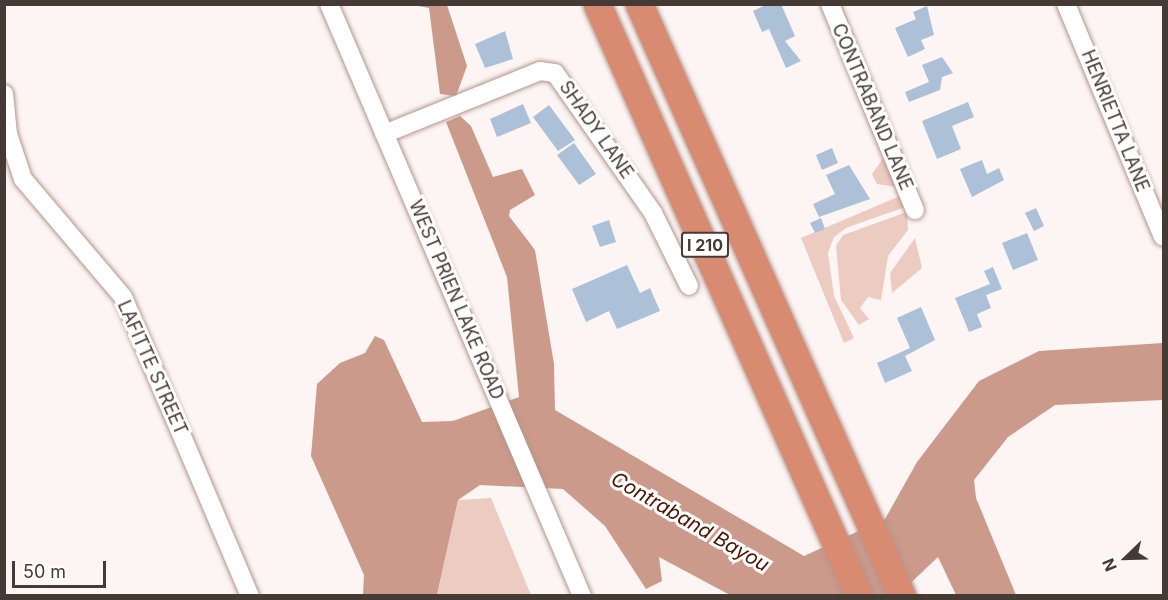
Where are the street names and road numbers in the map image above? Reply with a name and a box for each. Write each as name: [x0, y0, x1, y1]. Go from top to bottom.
street label: CONTRABAND LANE: [827, 20, 917, 194]
street label: HENRIETTA LANE: [1077, 47, 1153, 195]
street label: SHADY LANE: [554, 77, 638, 183]
street label: WEST PRIEN LAKE ROAD: [404, 197, 508, 403]
road number: I 210: [680, 232, 730, 258]
street label: LAFITTE STREET: [113, 297, 191, 439]

